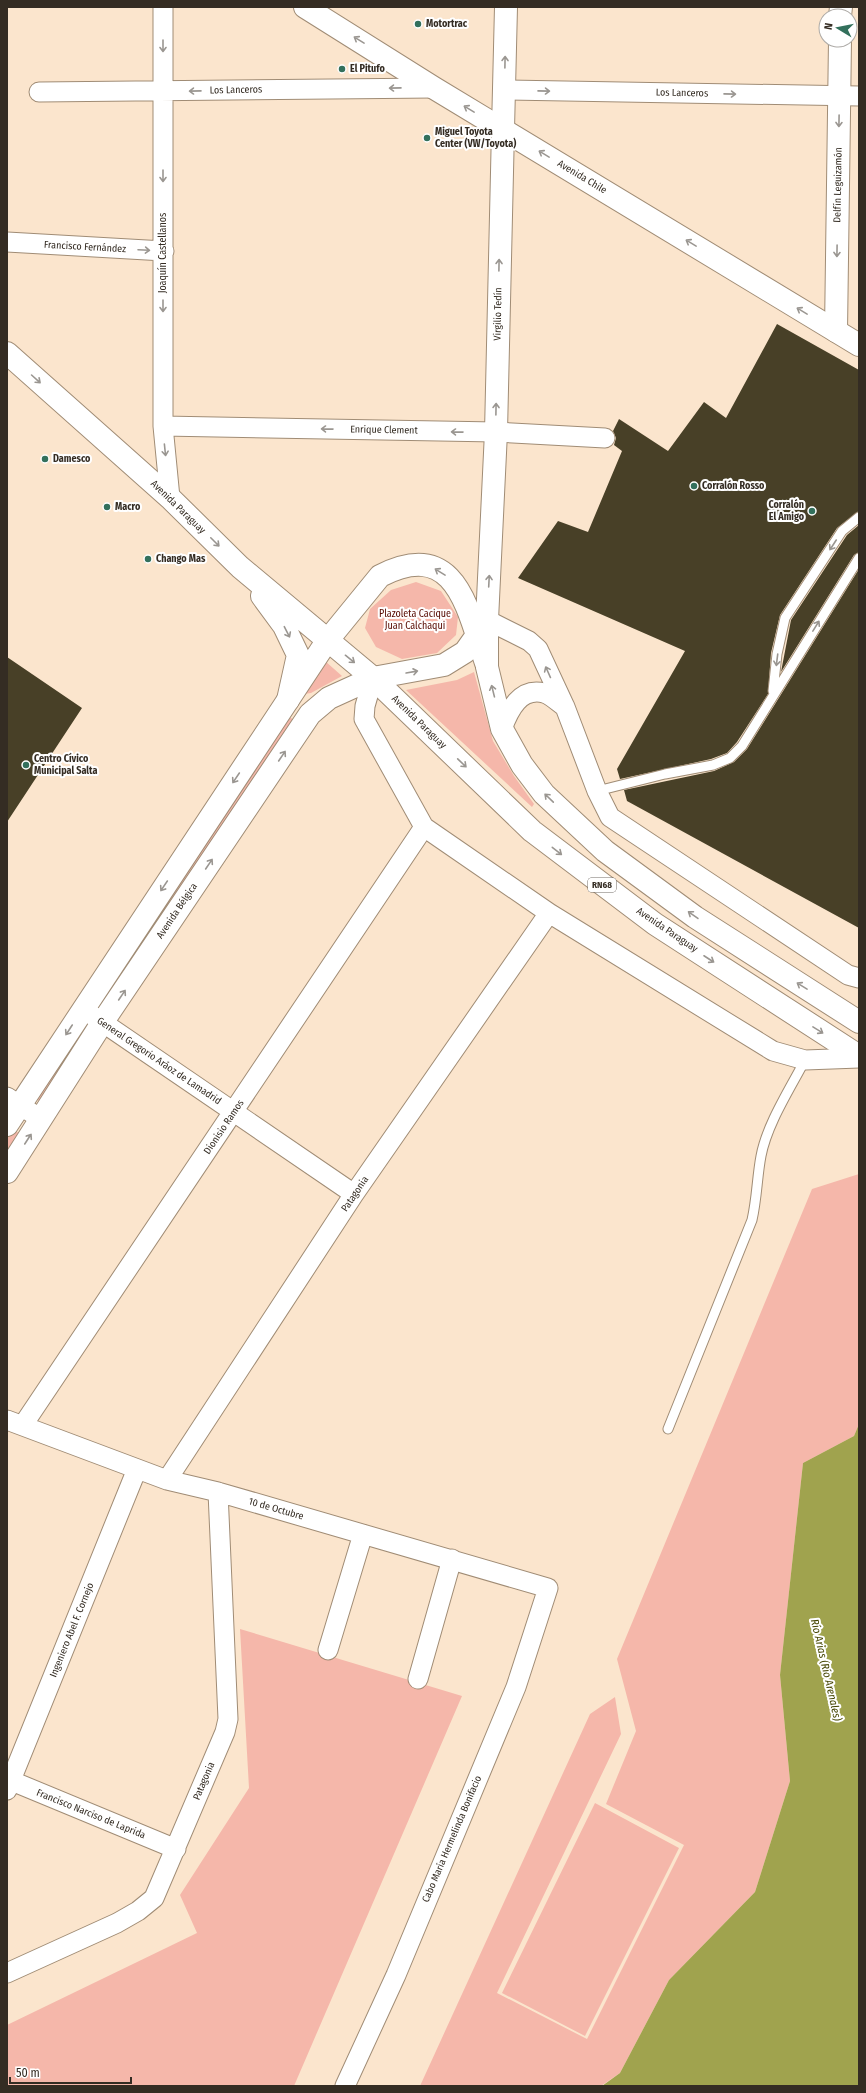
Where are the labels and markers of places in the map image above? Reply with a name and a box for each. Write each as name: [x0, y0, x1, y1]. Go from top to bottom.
place label: Motortrac: [426, 18, 468, 30]
marker: Motortrac: [413, 19, 423, 29]
place label: El Pitufo: [350, 63, 385, 75]
marker: El Pitufo: [337, 64, 347, 74]
place label: Miguel Toyota Center (VW/Toyota): [435, 126, 516, 150]
marker: Miguel Toyota Center (VW/Toyota): [422, 133, 432, 143]
place label: Damesco: [53, 453, 91, 465]
marker: Damesco: [40, 454, 50, 464]
place label: Corralón Rosso: [702, 479, 765, 492]
marker: Corralón Rosso: [689, 481, 699, 491]
place label: Corralón El Amigo: [768, 498, 805, 523]
place label: Macro: [115, 501, 141, 513]
marker: Macro: [102, 502, 112, 512]
marker: Corralón El Amigo: [807, 506, 817, 516]
place label: Chango Mas: [156, 553, 206, 565]
marker: Chango Mas: [143, 554, 153, 564]
place label: Centro Cívico Municipal Salta: [34, 752, 97, 777]
marker: Centro Cívico Municipal Salta: [21, 760, 31, 770]

